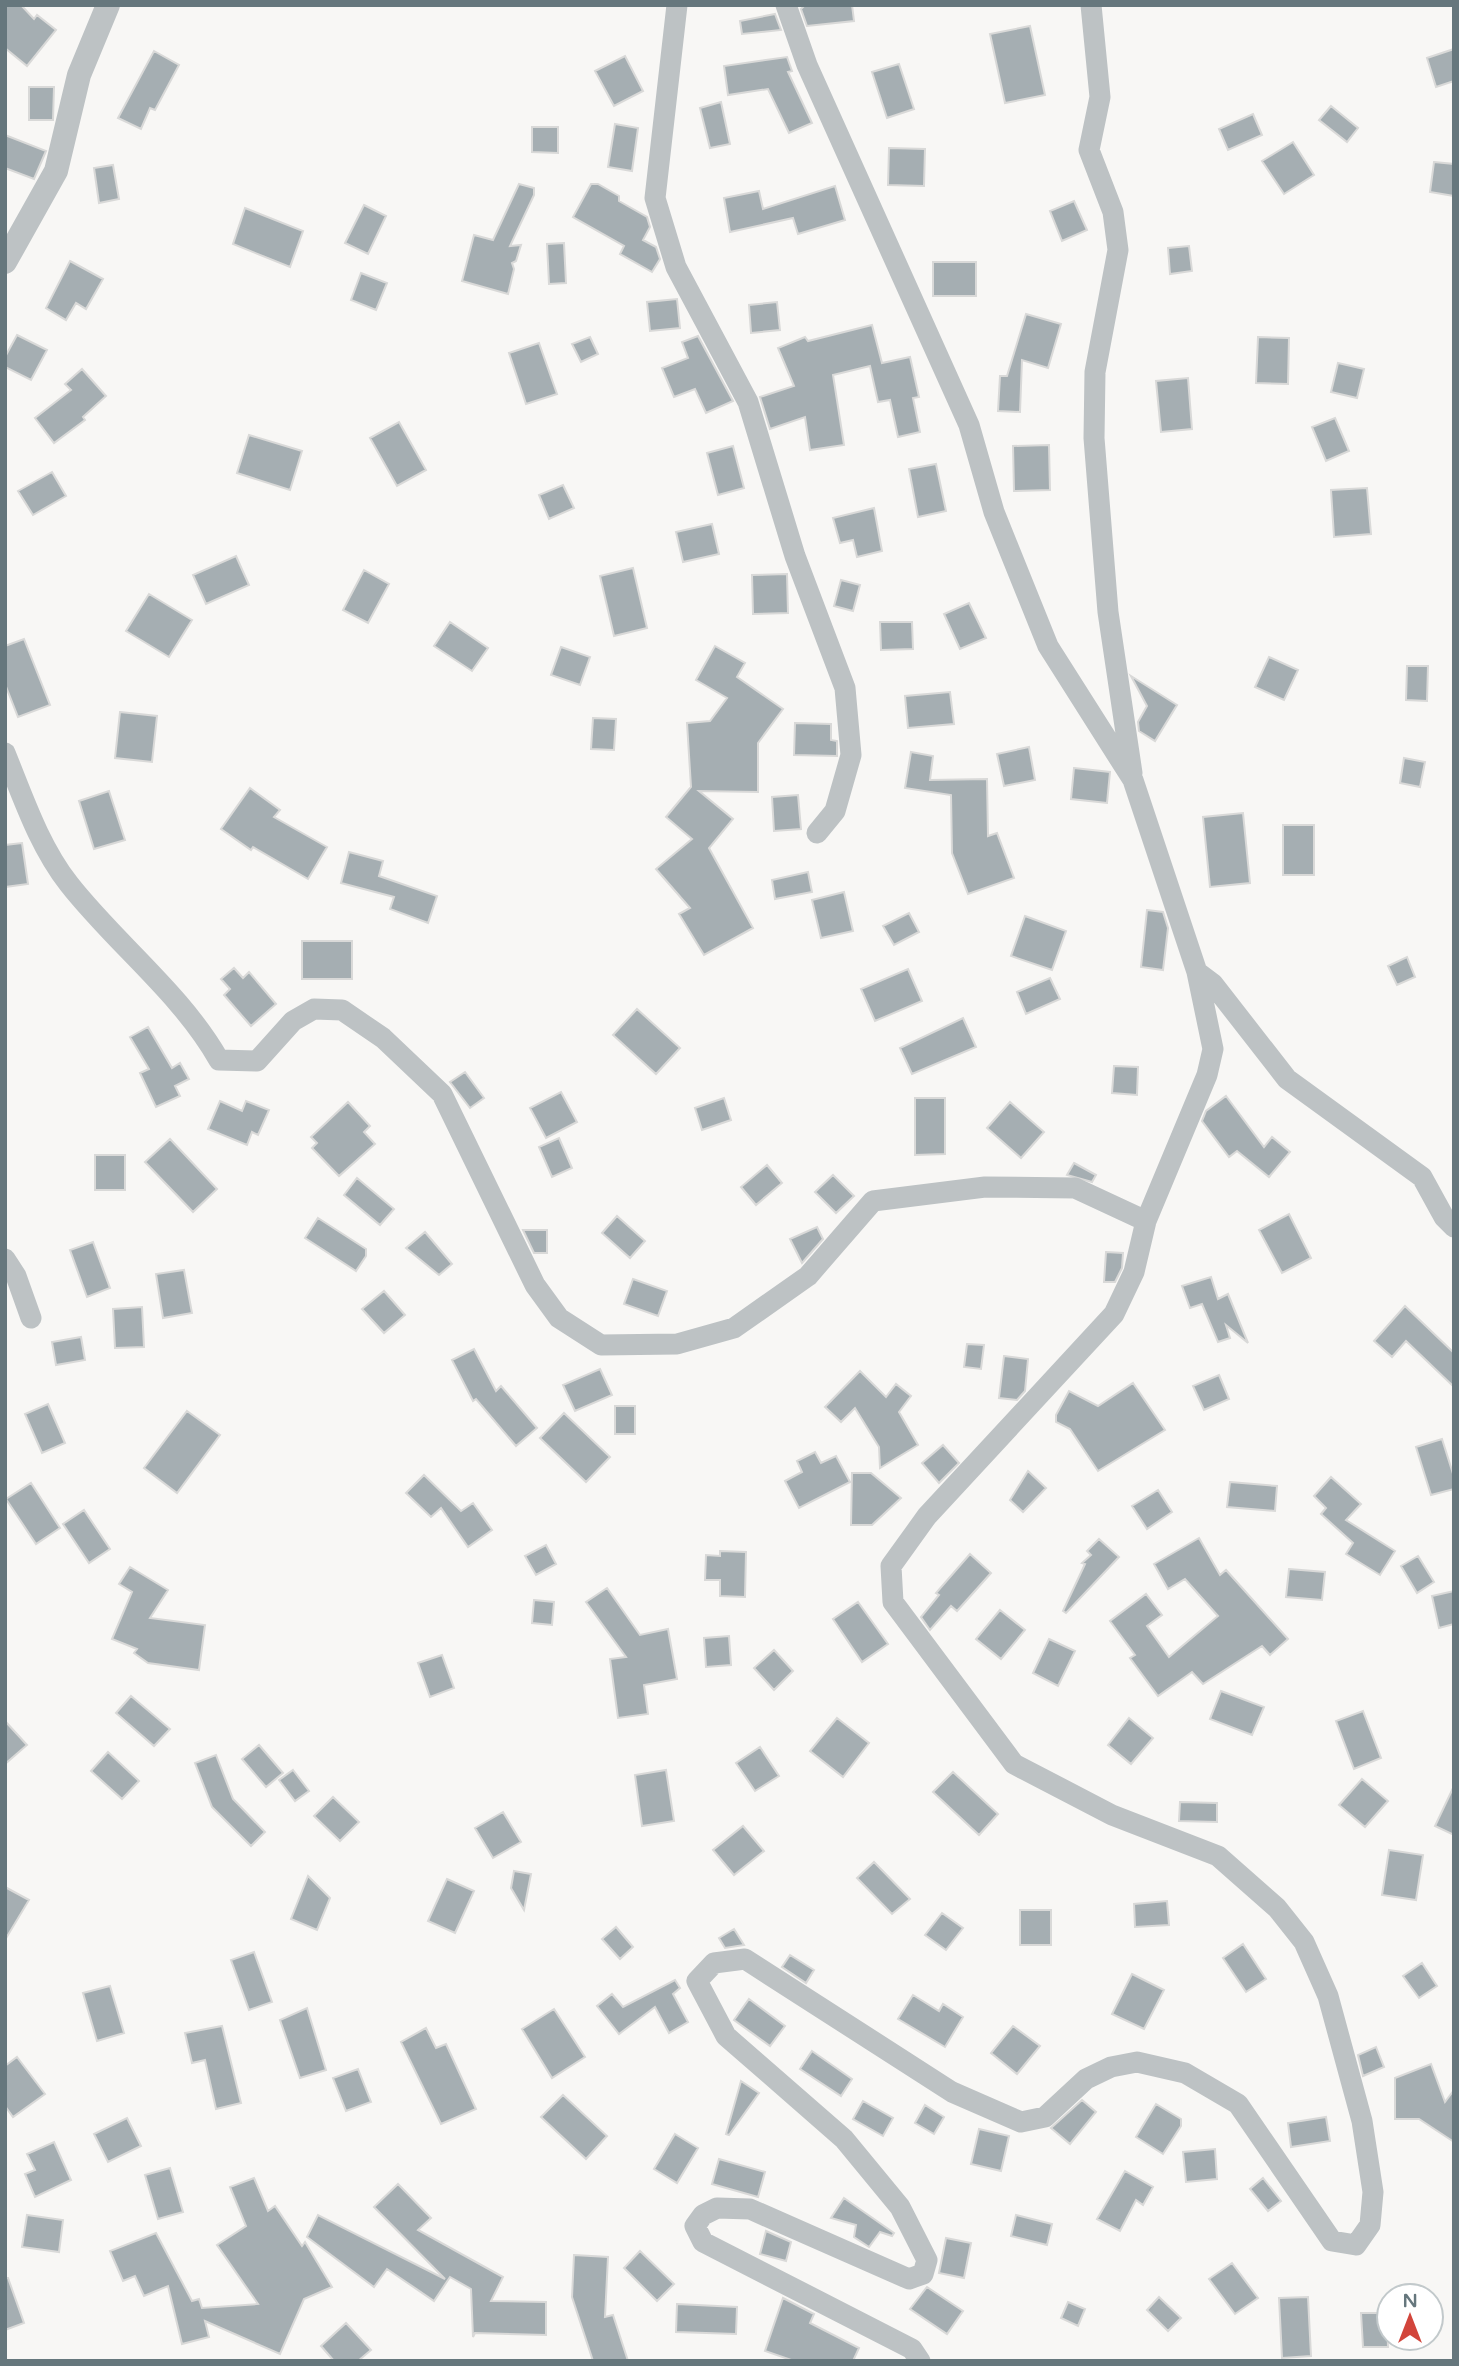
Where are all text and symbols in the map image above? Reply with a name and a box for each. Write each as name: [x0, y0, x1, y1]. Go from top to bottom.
north arrow: [1375, 2282, 1445, 2352]
text: N: [1402, 2290, 1418, 2312]

